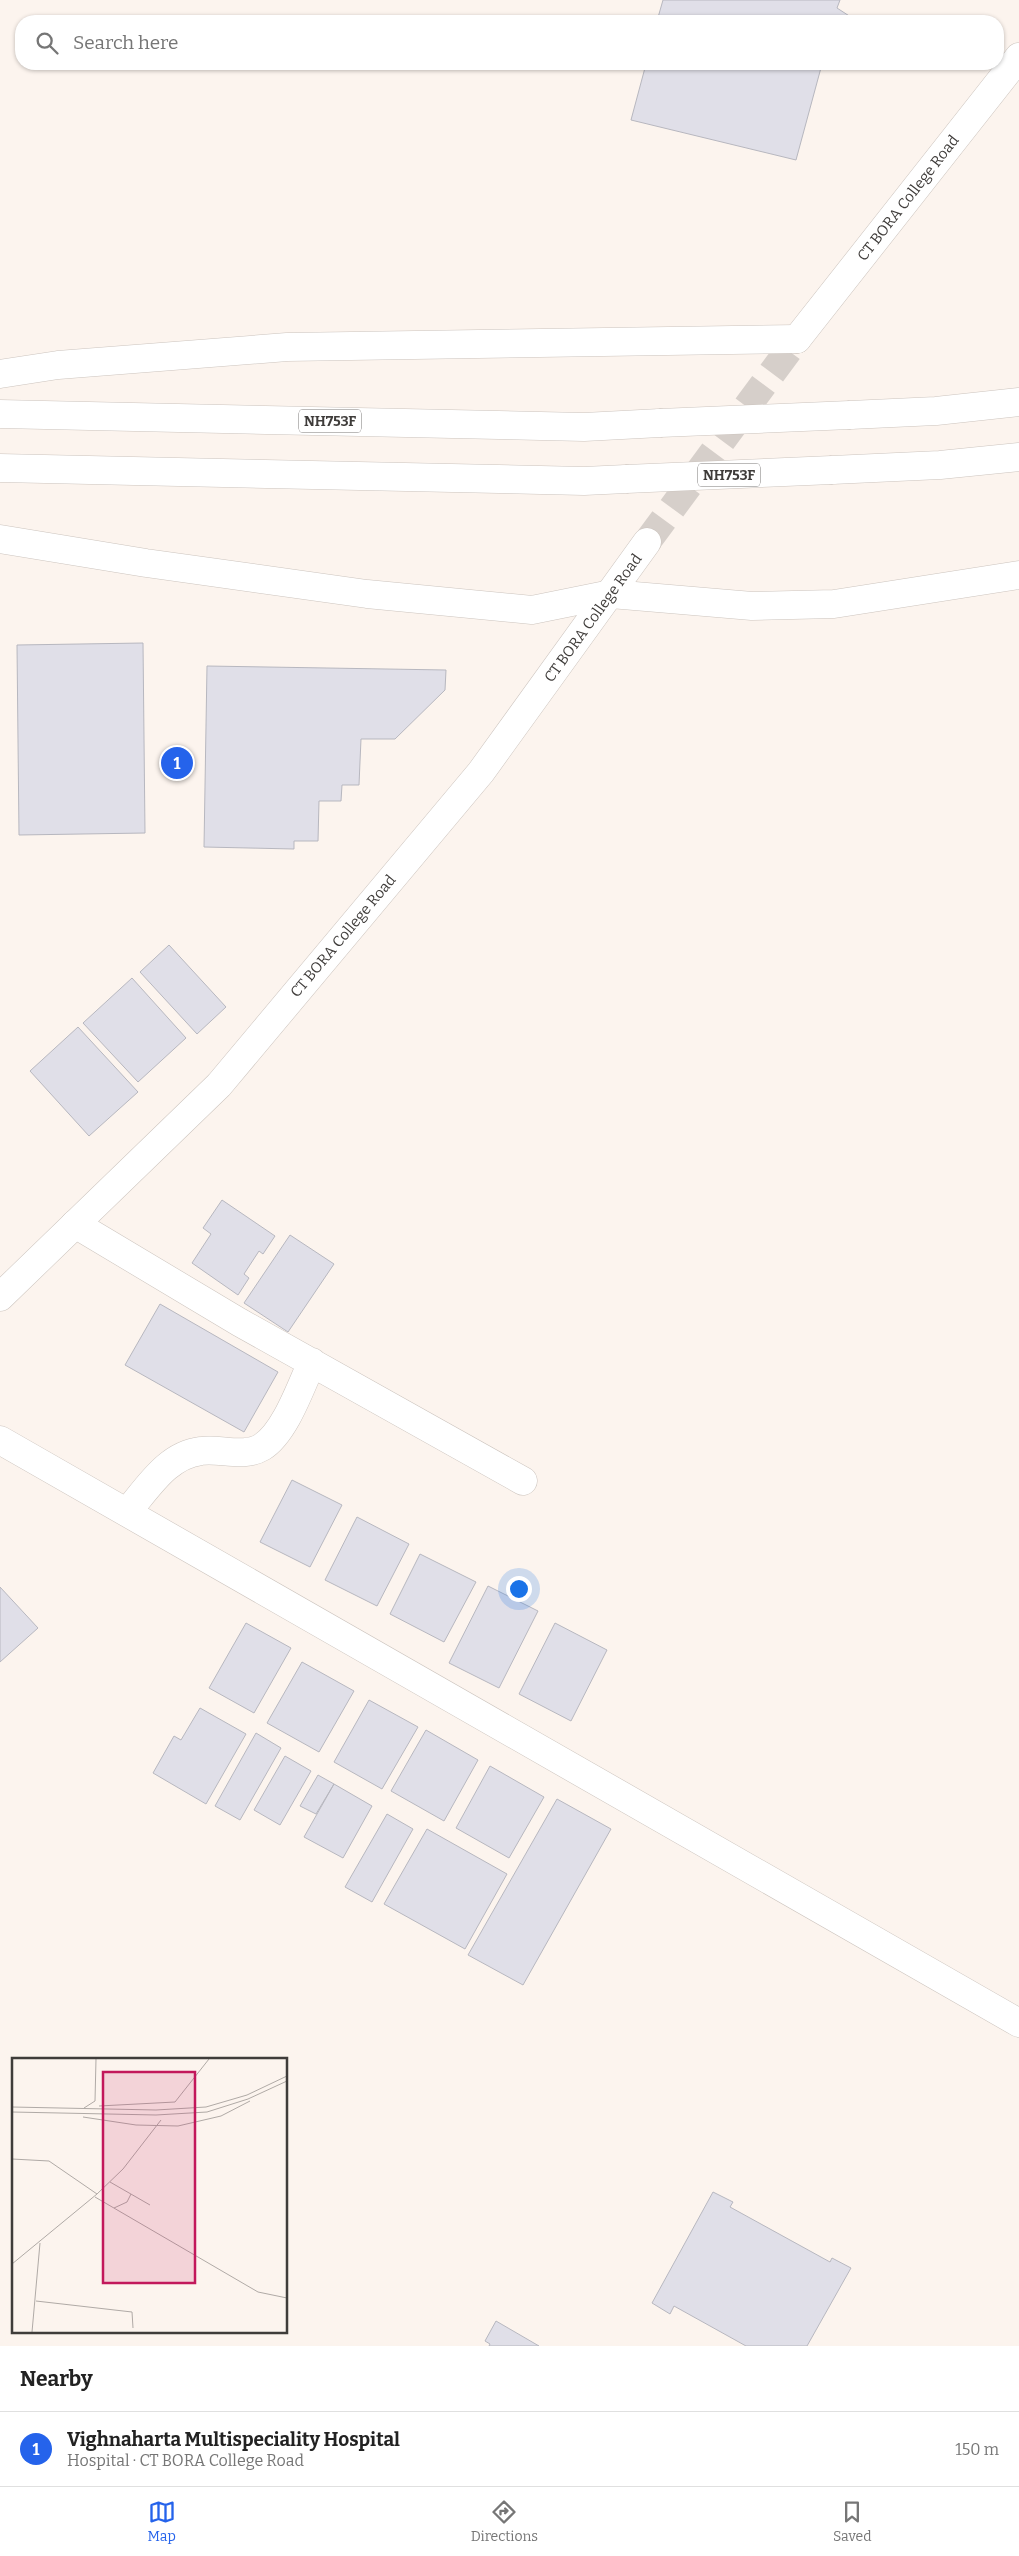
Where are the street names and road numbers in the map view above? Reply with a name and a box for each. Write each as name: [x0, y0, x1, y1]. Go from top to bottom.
street label: CT BORA College Road: [853, 132, 963, 264]
road number: NH753F: [299, 410, 361, 432]
road number: NH753F: [698, 464, 760, 486]
street label: CT BORA College Road: [540, 550, 646, 686]
street label: CT BORA College Road: [287, 871, 400, 1001]

